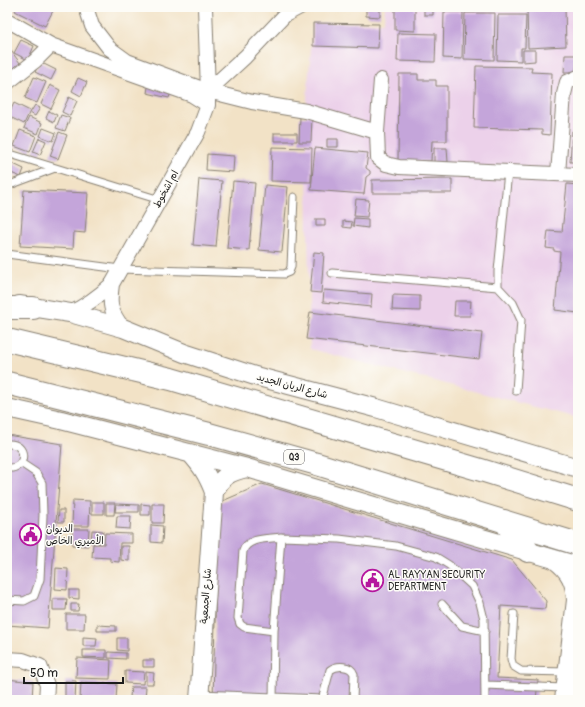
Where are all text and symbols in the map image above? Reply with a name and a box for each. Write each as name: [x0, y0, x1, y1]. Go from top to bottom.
street label: ام اشخوط: [151, 168, 182, 210]
street label: شارع الريان الجديد: [255, 371, 329, 402]
road number: Q3: [284, 450, 304, 464]
public building icon: الديوان الأميري الخاص: [18, 522, 44, 548]
place label: الديوان الأميري الخاص: [46, 523, 104, 549]
street label: شارع الجمعية: [198, 568, 215, 624]
public building icon: AL RAYYAN SECURITY DEPARTMENT: [360, 568, 386, 594]
place label: AL RAYYAN SECURITY DEPARTMENT: [388, 569, 486, 593]
scale bar: [24, 659, 123, 685]
text: 50 m: [30, 666, 58, 681]

